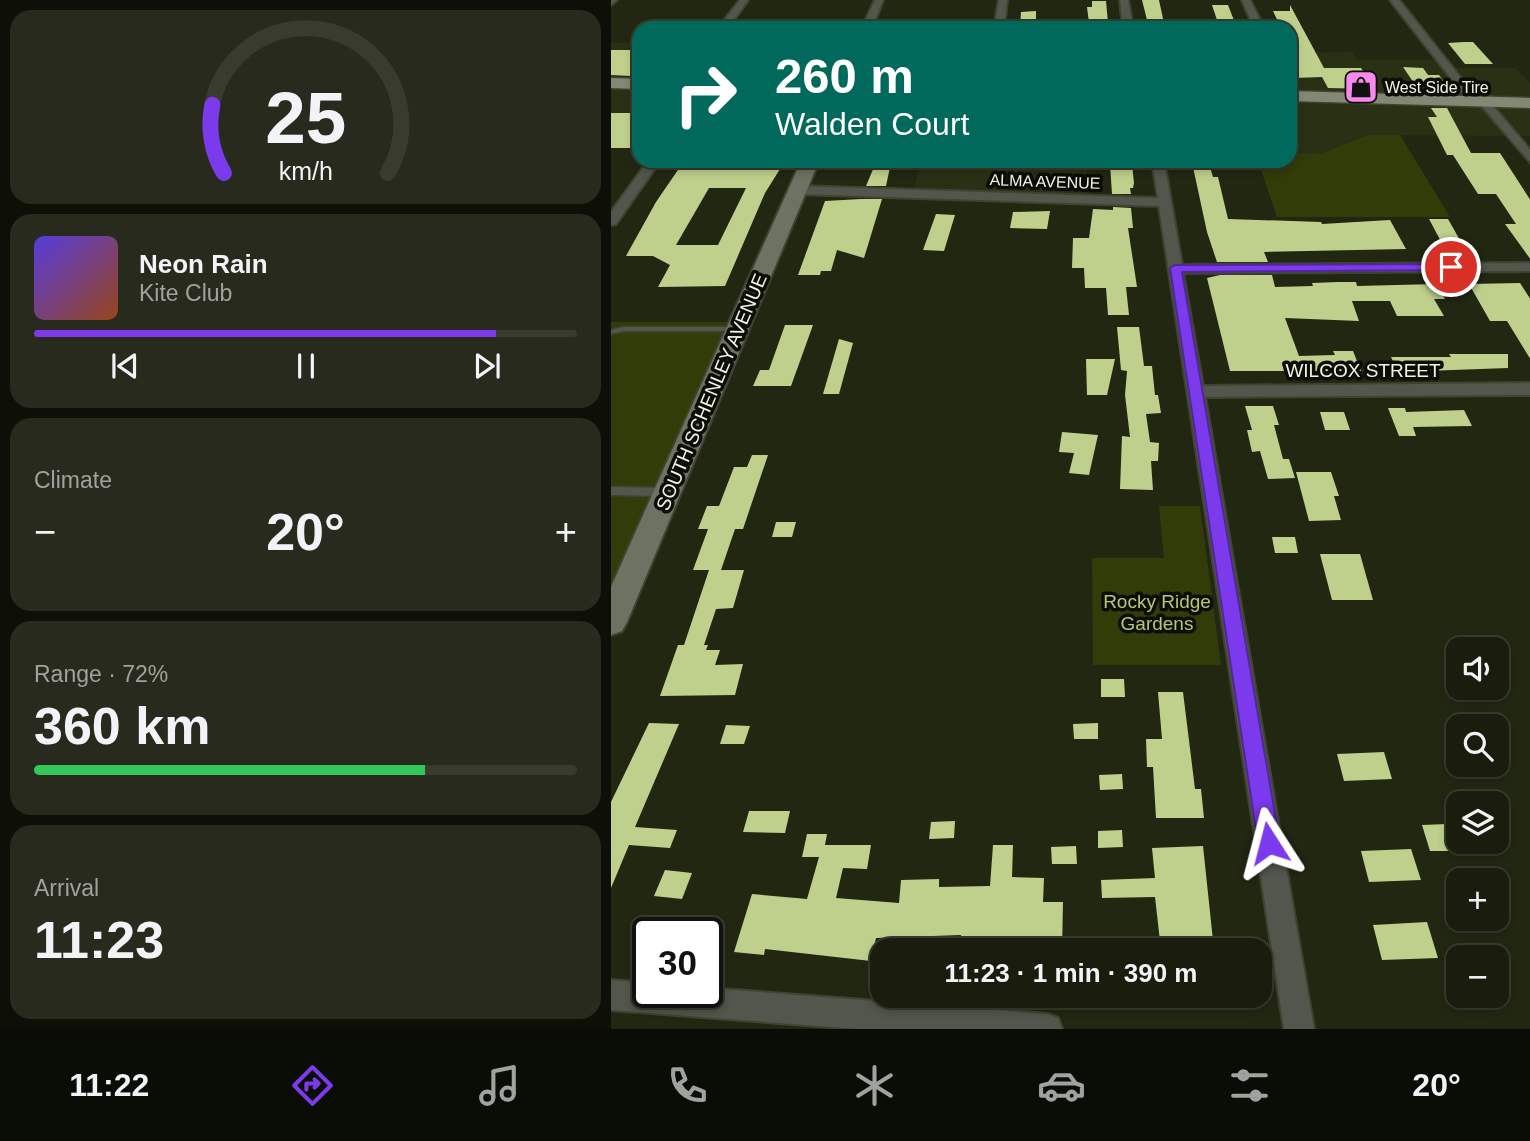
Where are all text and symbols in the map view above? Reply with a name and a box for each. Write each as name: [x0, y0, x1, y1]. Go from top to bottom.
icon: right: [660, 49, 751, 140]
text: 260 m: [775, 49, 914, 103]
shop icon: West Side Tire: [1342, 68, 1380, 106]
text: 25: [265, 77, 346, 158]
place label: West Side Tire: [1385, 79, 1489, 96]
text: Walden Court: [775, 106, 969, 142]
text: km/h: [278, 157, 333, 185]
street label: ALMA AVENUE: [989, 171, 1101, 192]
pin: [1421, 237, 1481, 297]
icon: arrive: [1432, 248, 1470, 286]
text: Neon Rain: [139, 249, 268, 279]
street label: SOUTH SCHENLEY AVENUE: [652, 271, 771, 514]
text: Kite Club: [139, 280, 232, 306]
icon: previous: [106, 347, 144, 385]
icon: pause: [287, 347, 325, 385]
icon: next: [468, 347, 506, 385]
street label: WILCOX STREET: [1285, 360, 1441, 381]
text: Climate: [34, 467, 112, 493]
text: 20°: [266, 503, 345, 561]
text: −: [34, 511, 56, 553]
text: +: [555, 511, 577, 553]
park label: Rocky Ridge Gardens: [1103, 591, 1211, 634]
map controls: [1446, 637, 1509, 1008]
button: sound: [1446, 637, 1509, 700]
text: Range · 72%: [34, 661, 168, 687]
text: 360 km: [34, 697, 210, 755]
button: search: [1446, 714, 1509, 777]
button: layers: [1446, 791, 1509, 854]
position arrow: [1232, 806, 1306, 880]
button: +: [1446, 868, 1509, 931]
text: Arrival: [34, 875, 99, 901]
text: 11:23: [34, 911, 164, 969]
speed limit sign: 30: [632, 917, 723, 1008]
button: −: [1446, 945, 1509, 1008]
text: 11:23 · 1 min · 390 m: [945, 958, 1197, 988]
icon: directions: [288, 1061, 337, 1110]
icon: music: [475, 1061, 524, 1110]
icon: phone: [663, 1061, 712, 1110]
icon: climate: [850, 1061, 899, 1110]
icon: car: [1037, 1061, 1086, 1110]
icon: filters: [1225, 1061, 1274, 1110]
text: 11:22: [69, 1067, 149, 1103]
text: 20°: [1412, 1067, 1461, 1103]

